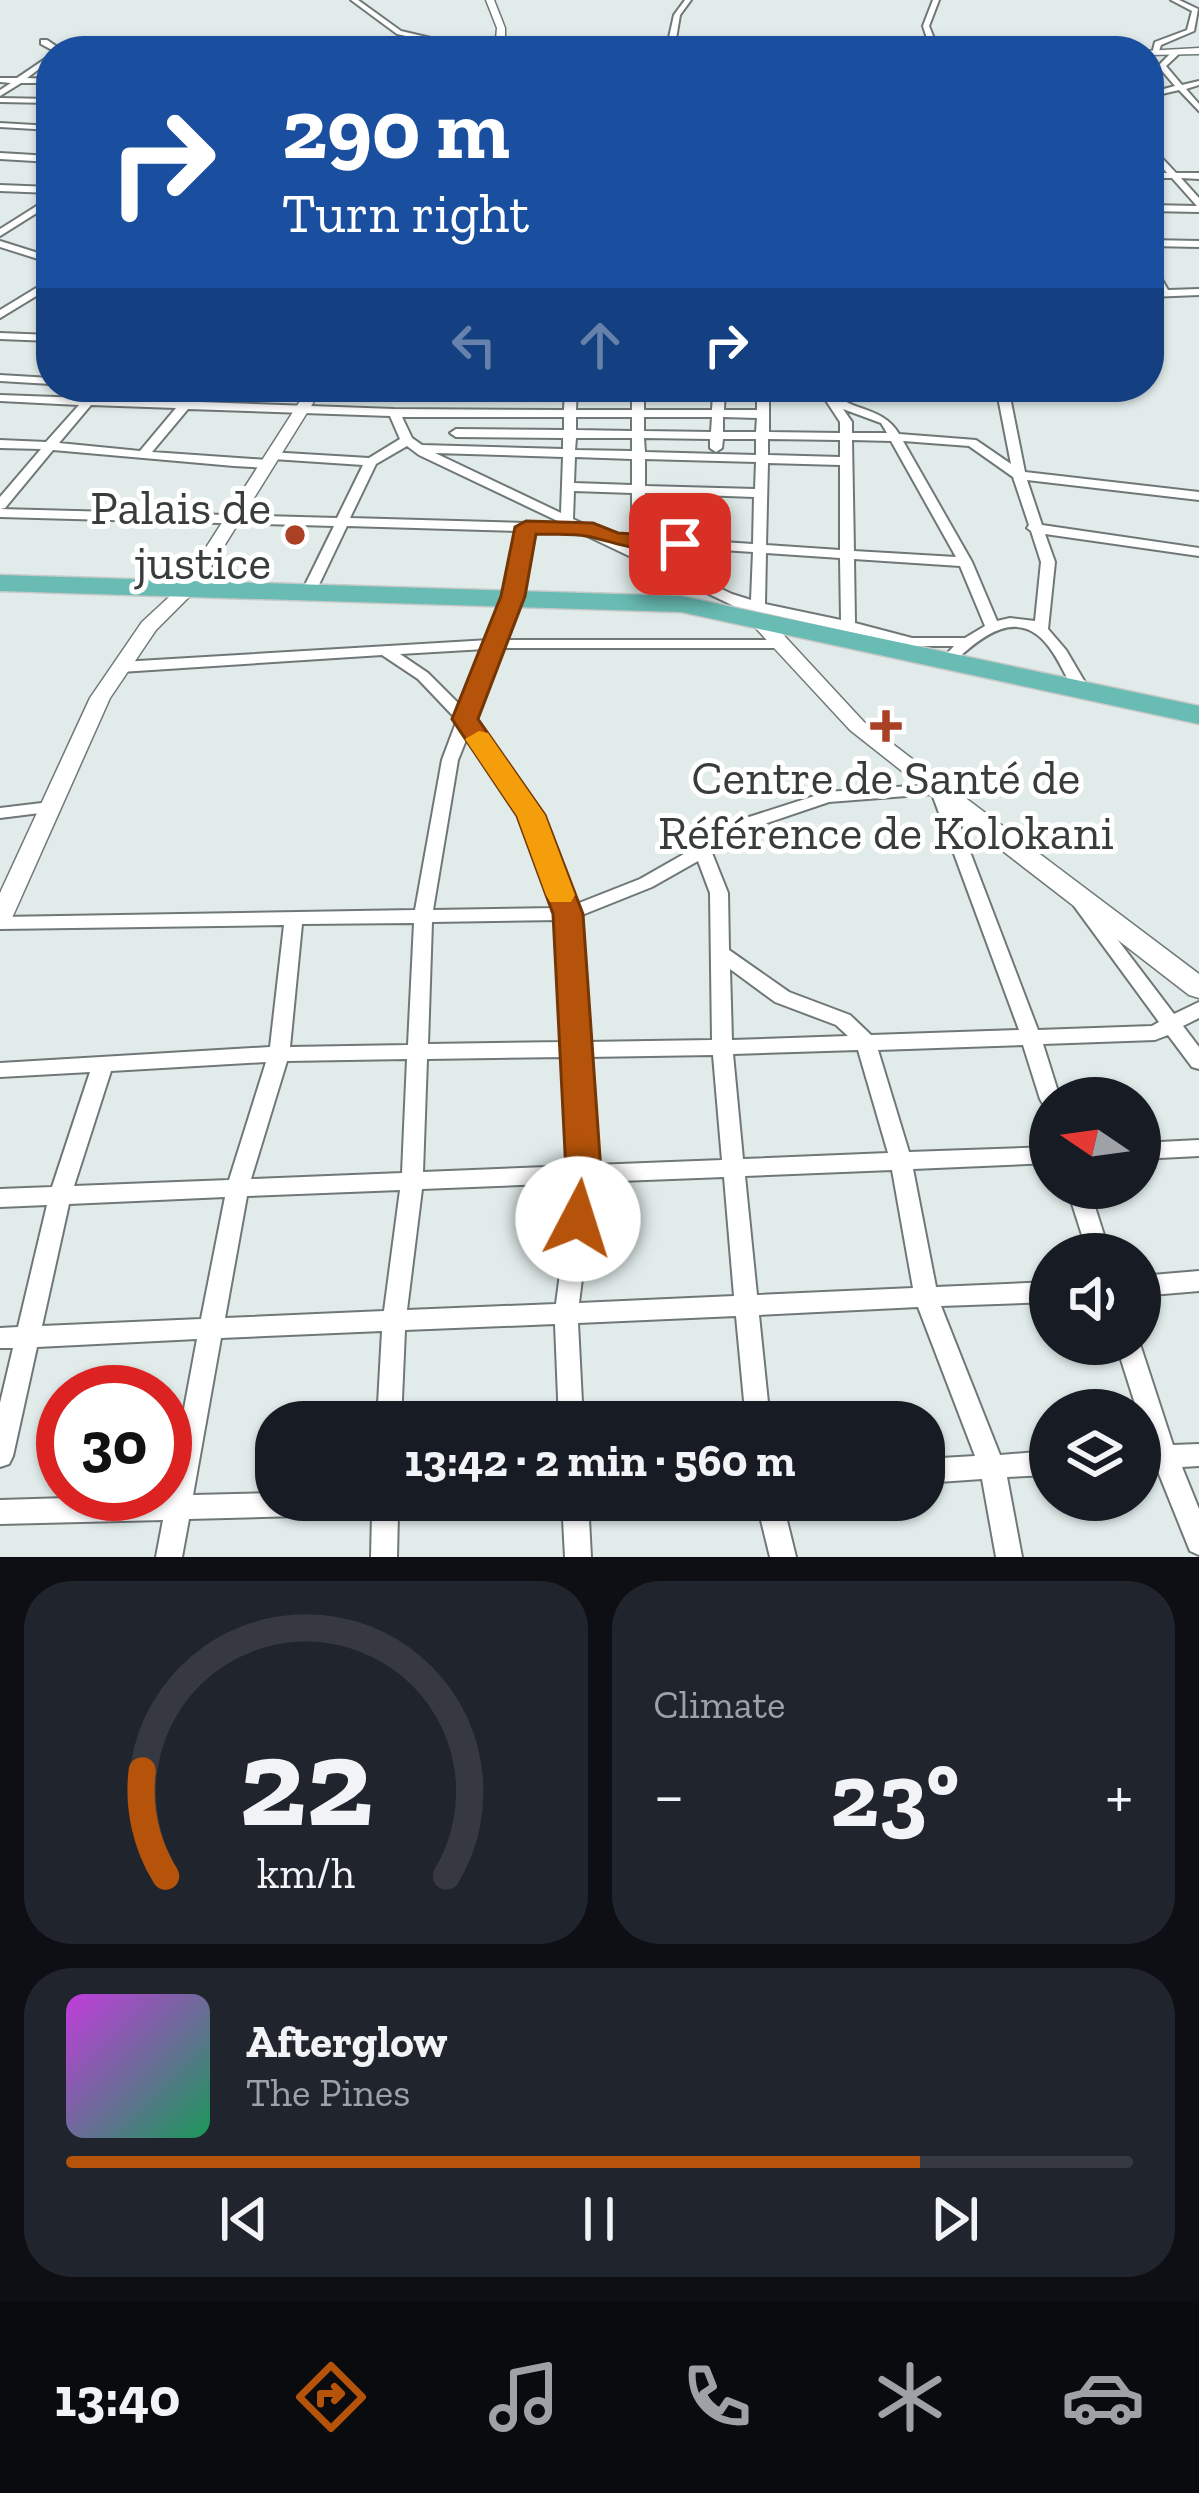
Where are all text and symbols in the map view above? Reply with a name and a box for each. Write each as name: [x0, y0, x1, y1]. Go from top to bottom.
text: 290 m: [282, 79, 510, 180]
icon: right: [84, 84, 240, 240]
text: Turn right: [282, 181, 529, 246]
icon: left: [441, 312, 507, 378]
icon: ahead: [567, 312, 633, 378]
icon: right: [693, 312, 759, 378]
place label: Palais de justice: [90, 479, 271, 591]
pin: [629, 493, 731, 595]
icon: arrive: [647, 511, 713, 577]
marker: Palais de justice: [282, 522, 308, 548]
marker: Centre de Santé de Référence de Kolokani: [870, 710, 902, 742]
place label: Centre de Santé de Référence de Kolokani: [658, 749, 1114, 861]
north arrow: [1029, 1077, 1161, 1209]
map controls: [1029, 1077, 1161, 1521]
position arrow: [515, 1156, 641, 1282]
button: sound: [1029, 1233, 1161, 1365]
speed limit sign: 30: [36, 1365, 192, 1521]
button: layers: [1029, 1389, 1161, 1521]
text: 13:42 · 2 min · 560 m: [404, 1434, 796, 1488]
text: Climate: [654, 1681, 785, 1728]
text: 22: [239, 1707, 373, 1857]
text: 23°: [830, 1741, 959, 1849]
text: −: [654, 1756, 684, 1835]
text: +: [1105, 1756, 1133, 1835]
text: km/h: [257, 1847, 355, 1898]
text: Afterglow: [246, 2015, 447, 2069]
text: The Pines: [246, 2069, 410, 2116]
icon: previous: [211, 2186, 277, 2252]
icon: pause: [566, 2186, 632, 2252]
icon: next: [922, 2186, 988, 2252]
icon: directions: [289, 2355, 373, 2439]
icon: music: [482, 2355, 566, 2439]
icon: phone: [675, 2355, 759, 2439]
icon: climate: [868, 2355, 952, 2439]
icon: car: [1061, 2355, 1145, 2439]
text: 13:40: [54, 2365, 180, 2430]

